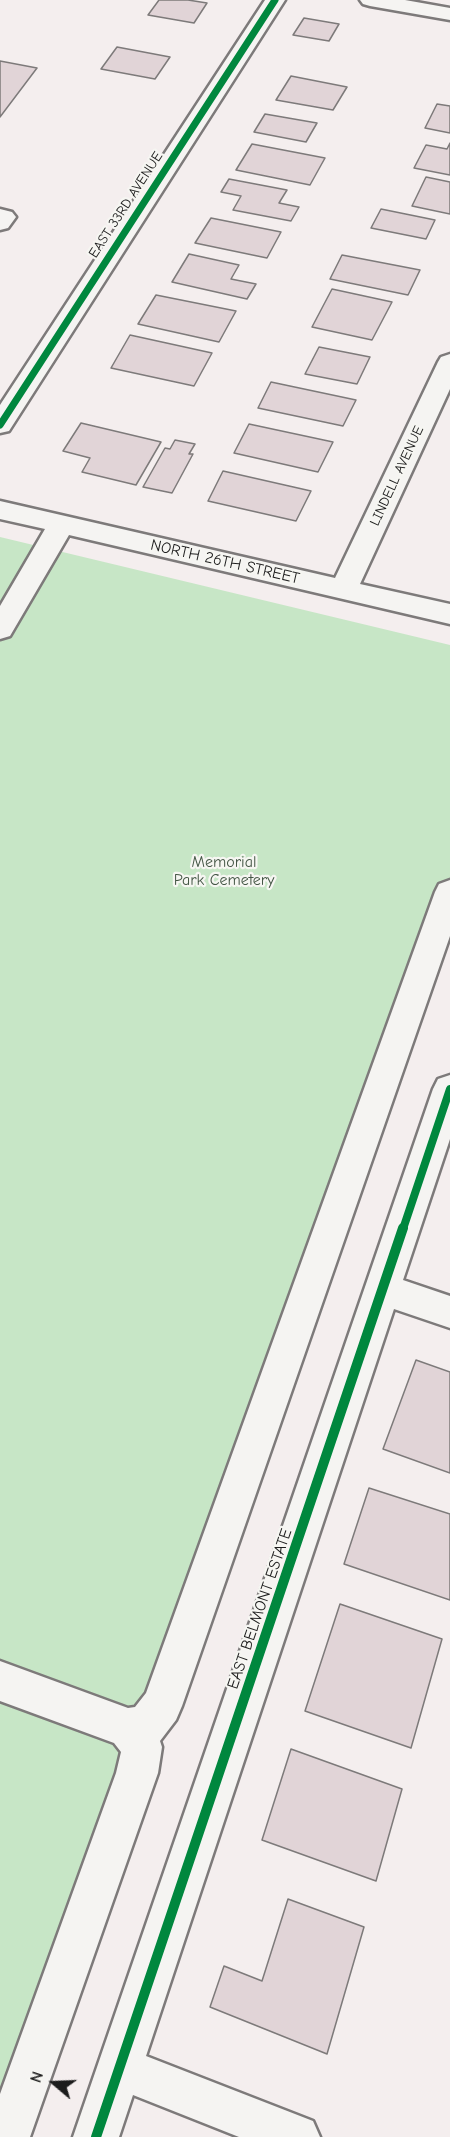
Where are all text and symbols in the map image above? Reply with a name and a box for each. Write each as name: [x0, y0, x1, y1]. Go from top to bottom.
street label: EAST 33RD AVENUE: [85, 149, 167, 261]
street label: LINDELL AVENUE: [366, 423, 428, 529]
street label: NORTH 26TH STREET: [149, 536, 301, 588]
park label: Memorial Park Cemetery: [174, 852, 274, 890]
street label: EAST BELMONT ESTATE: [224, 1526, 296, 1692]
north arrow: [24, 2053, 84, 2113]
text: N: [27, 2069, 47, 2085]

